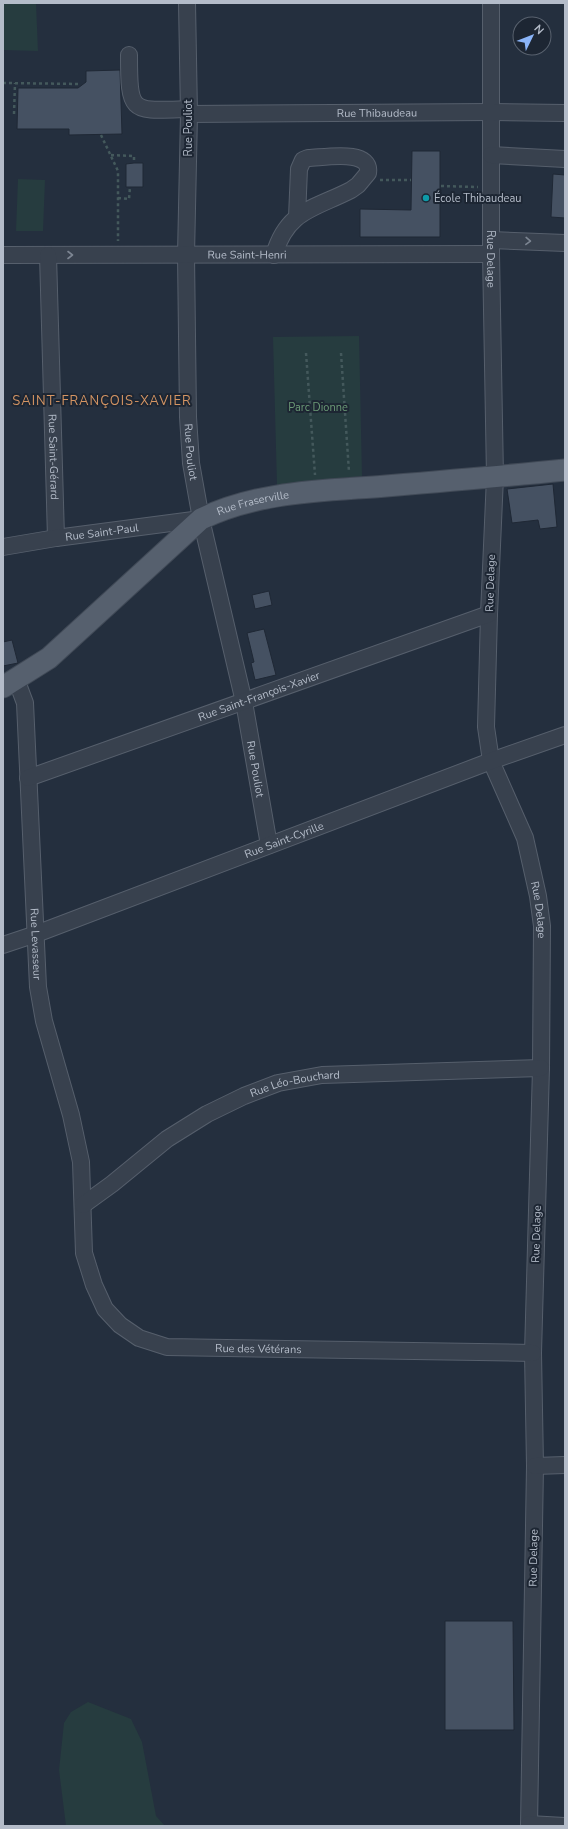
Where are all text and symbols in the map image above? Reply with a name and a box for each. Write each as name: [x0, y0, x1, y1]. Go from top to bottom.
north arrow: [512, 16, 552, 56]
text: N: [531, 21, 547, 38]
street label: Rue Pouliot: [181, 99, 196, 156]
street label: Rue Thibaudeau: [337, 105, 417, 121]
place label: École Thibaudeau: [434, 190, 521, 206]
marker: École Thibaudeau: [421, 193, 431, 203]
street label: Rue Delage: [483, 230, 499, 288]
one-way arrow: [525, 237, 531, 246]
street label: Rue Saint-Henri: [207, 247, 287, 263]
one-way arrow: [67, 251, 73, 259]
district label: SAINT-FRANÇOIS-XAVIER: [12, 392, 192, 410]
park label: Parc Dionne: [288, 400, 348, 415]
street label: Rue Saint-Gérard: [44, 414, 62, 500]
street label: Rue Pouliot: [180, 423, 201, 482]
street label: Rue Fraserville: [215, 487, 290, 519]
street label: Rue Saint-Paul: [64, 520, 140, 545]
street label: Rue Delage: [482, 554, 499, 612]
street label: Rue Saint-François-Xavier: [196, 668, 322, 725]
street label: Rue Pouliot: [243, 740, 268, 799]
street label: Rue Saint-Cyrille: [242, 818, 326, 862]
street label: Rue Delage: [527, 880, 549, 939]
street label: Rue Levasseur: [26, 908, 45, 980]
street label: Rue Léo-Bouchard: [248, 1067, 340, 1101]
street label: Rue Delage: [528, 1205, 545, 1263]
street label: Rue des Vétérans: [215, 1341, 302, 1357]
street label: Rue Delage: [525, 1529, 542, 1587]

